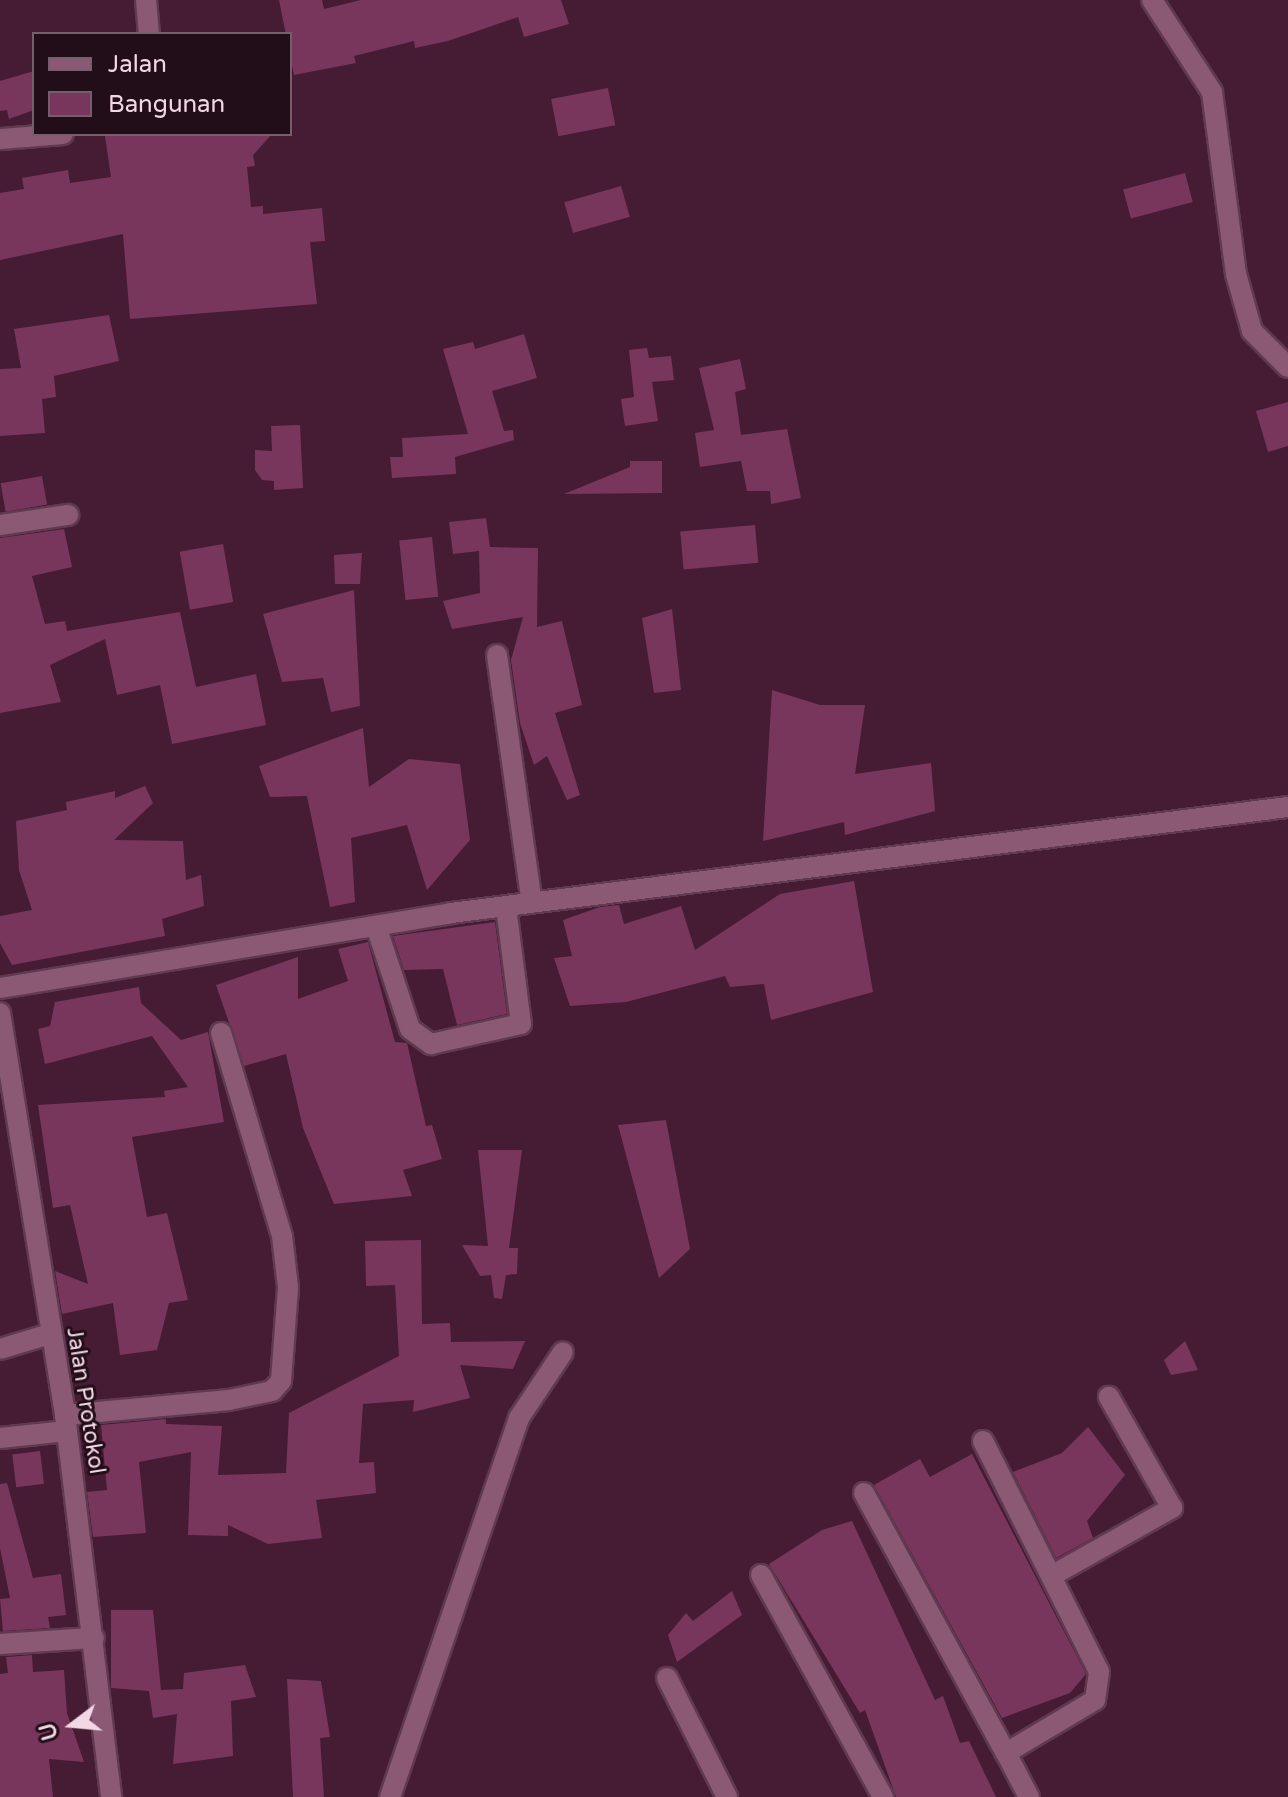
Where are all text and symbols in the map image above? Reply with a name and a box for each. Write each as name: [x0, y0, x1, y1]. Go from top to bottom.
legend: [32, 32, 292, 136]
text: Jalan: [108, 50, 167, 79]
text: Bangunan: [108, 90, 225, 119]
street label: Jalan Protokol: [60, 1326, 110, 1476]
north arrow: [32, 1685, 112, 1765]
text: U: [34, 1720, 64, 1743]

